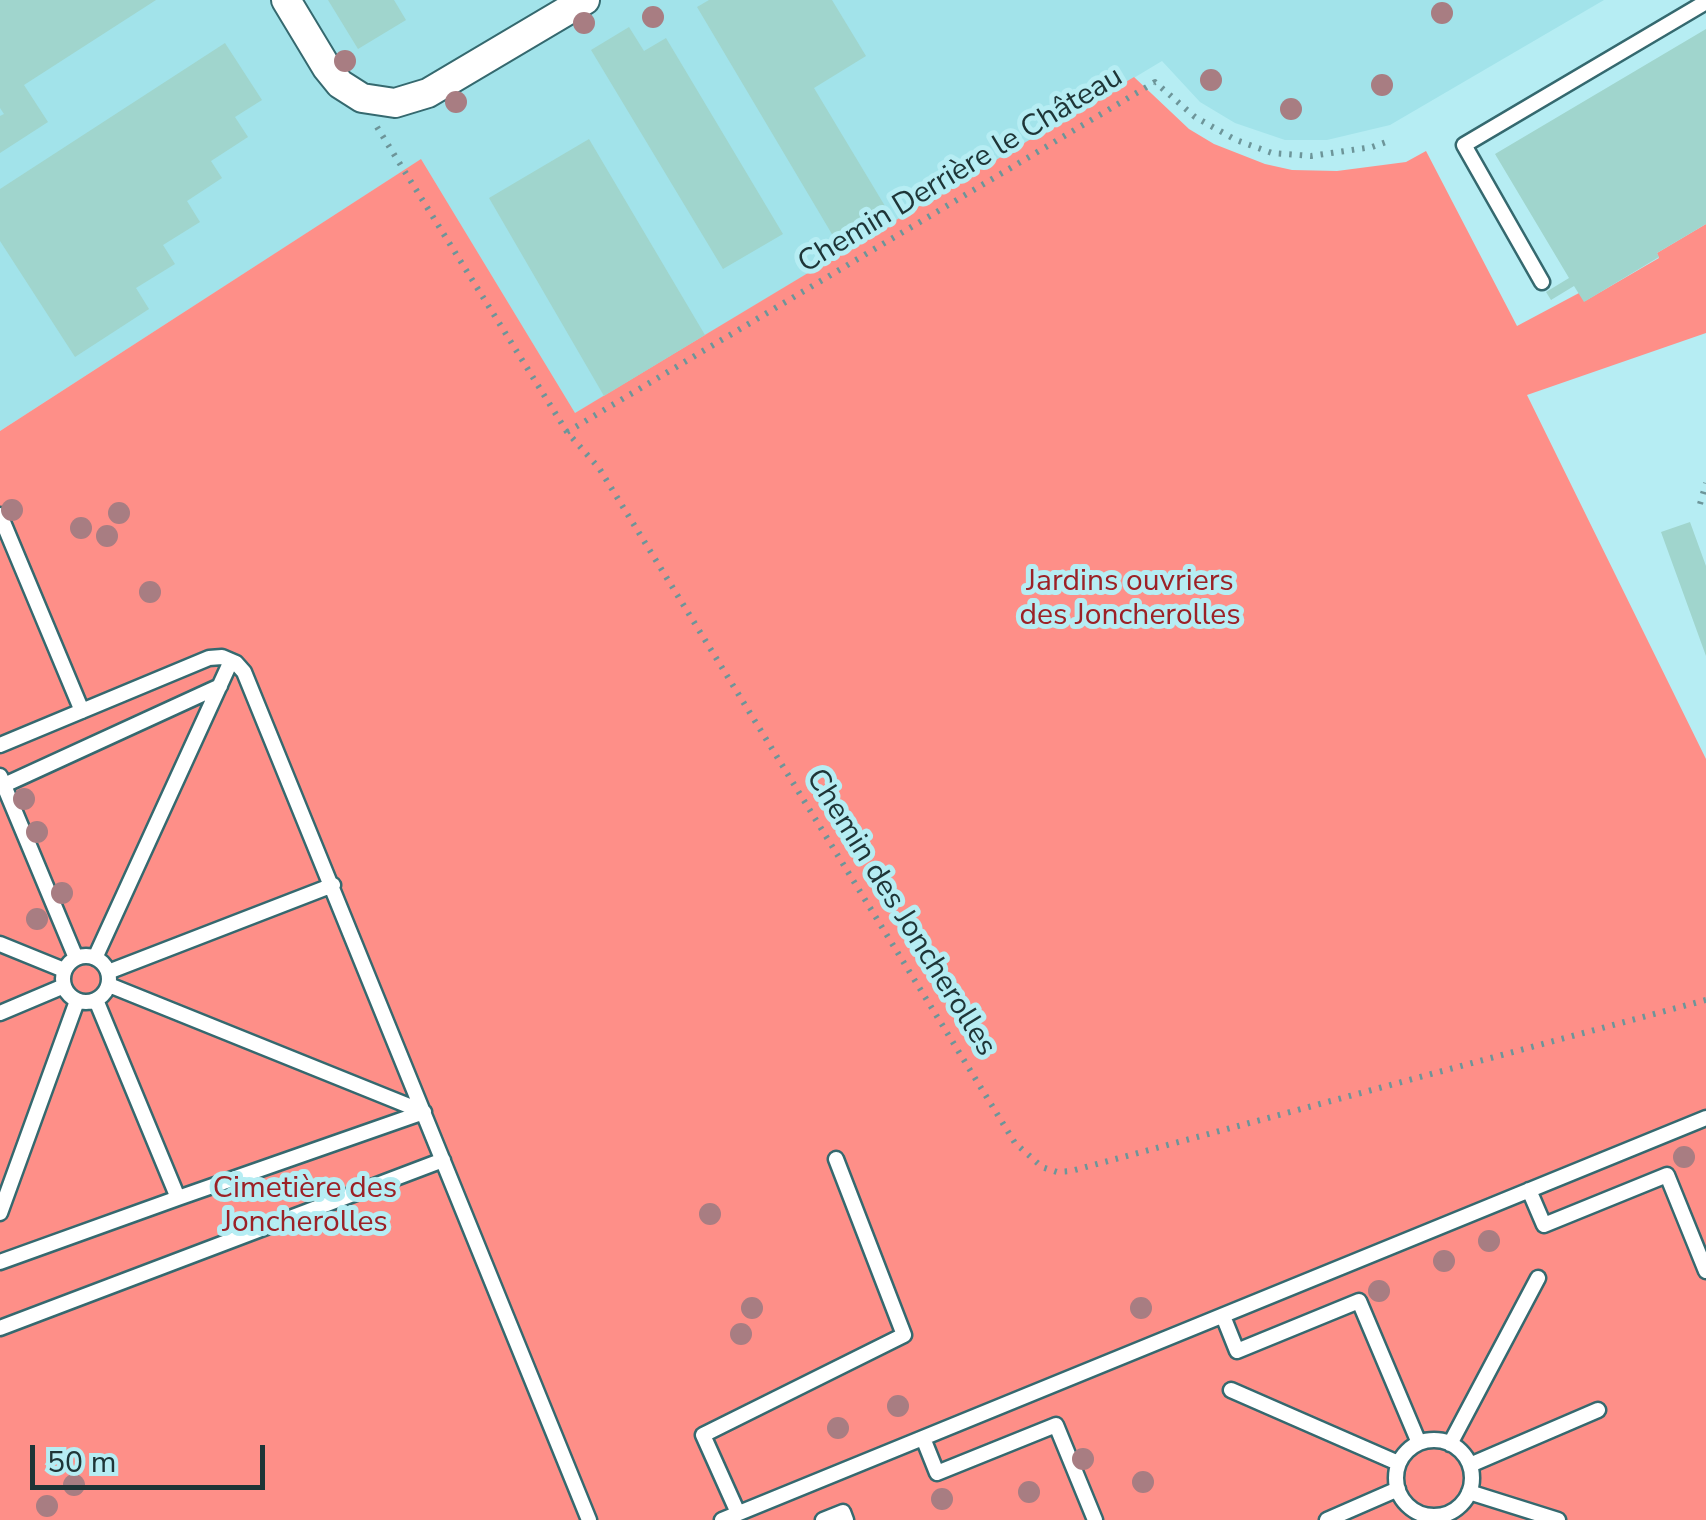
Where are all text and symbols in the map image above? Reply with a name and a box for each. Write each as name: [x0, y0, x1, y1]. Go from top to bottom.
street label: Chemin Derrière le Château: [792, 60, 1130, 282]
park label: Jardins ouvriers des Joncherolles: [1019, 565, 1241, 636]
street label: Chemin des Joncherolles: [797, 763, 1003, 1063]
park label: Cimetière des Joncherolles: [213, 1172, 397, 1242]
scale bar: [35, 1425, 270, 1487]
text: 50 m: [47, 1442, 116, 1483]

